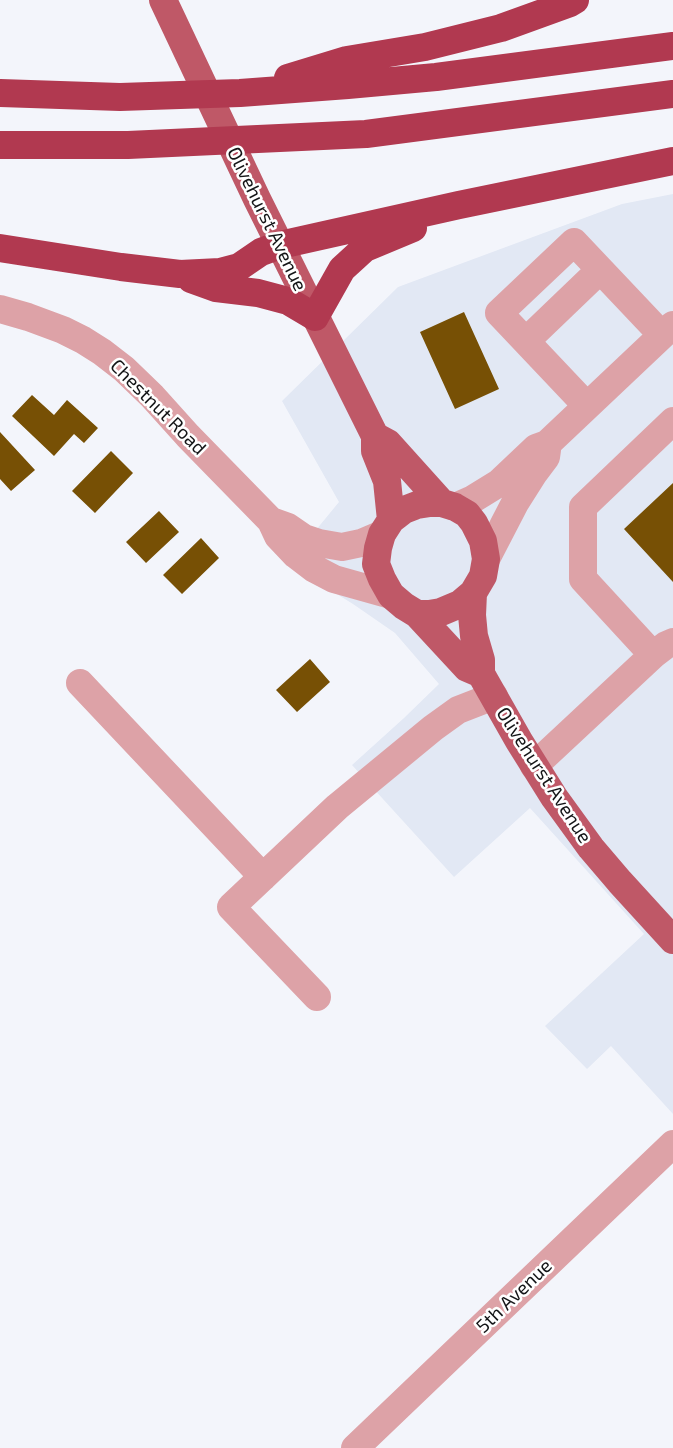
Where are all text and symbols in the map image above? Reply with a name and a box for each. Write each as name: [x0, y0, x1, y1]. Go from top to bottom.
street label: Olivehurst Avenue: [222, 143, 312, 295]
street label: Chestnut Road: [105, 354, 211, 460]
street label: Olivehurst Avenue: [492, 703, 596, 847]
street label: 5th Avenue: [471, 1254, 557, 1338]

